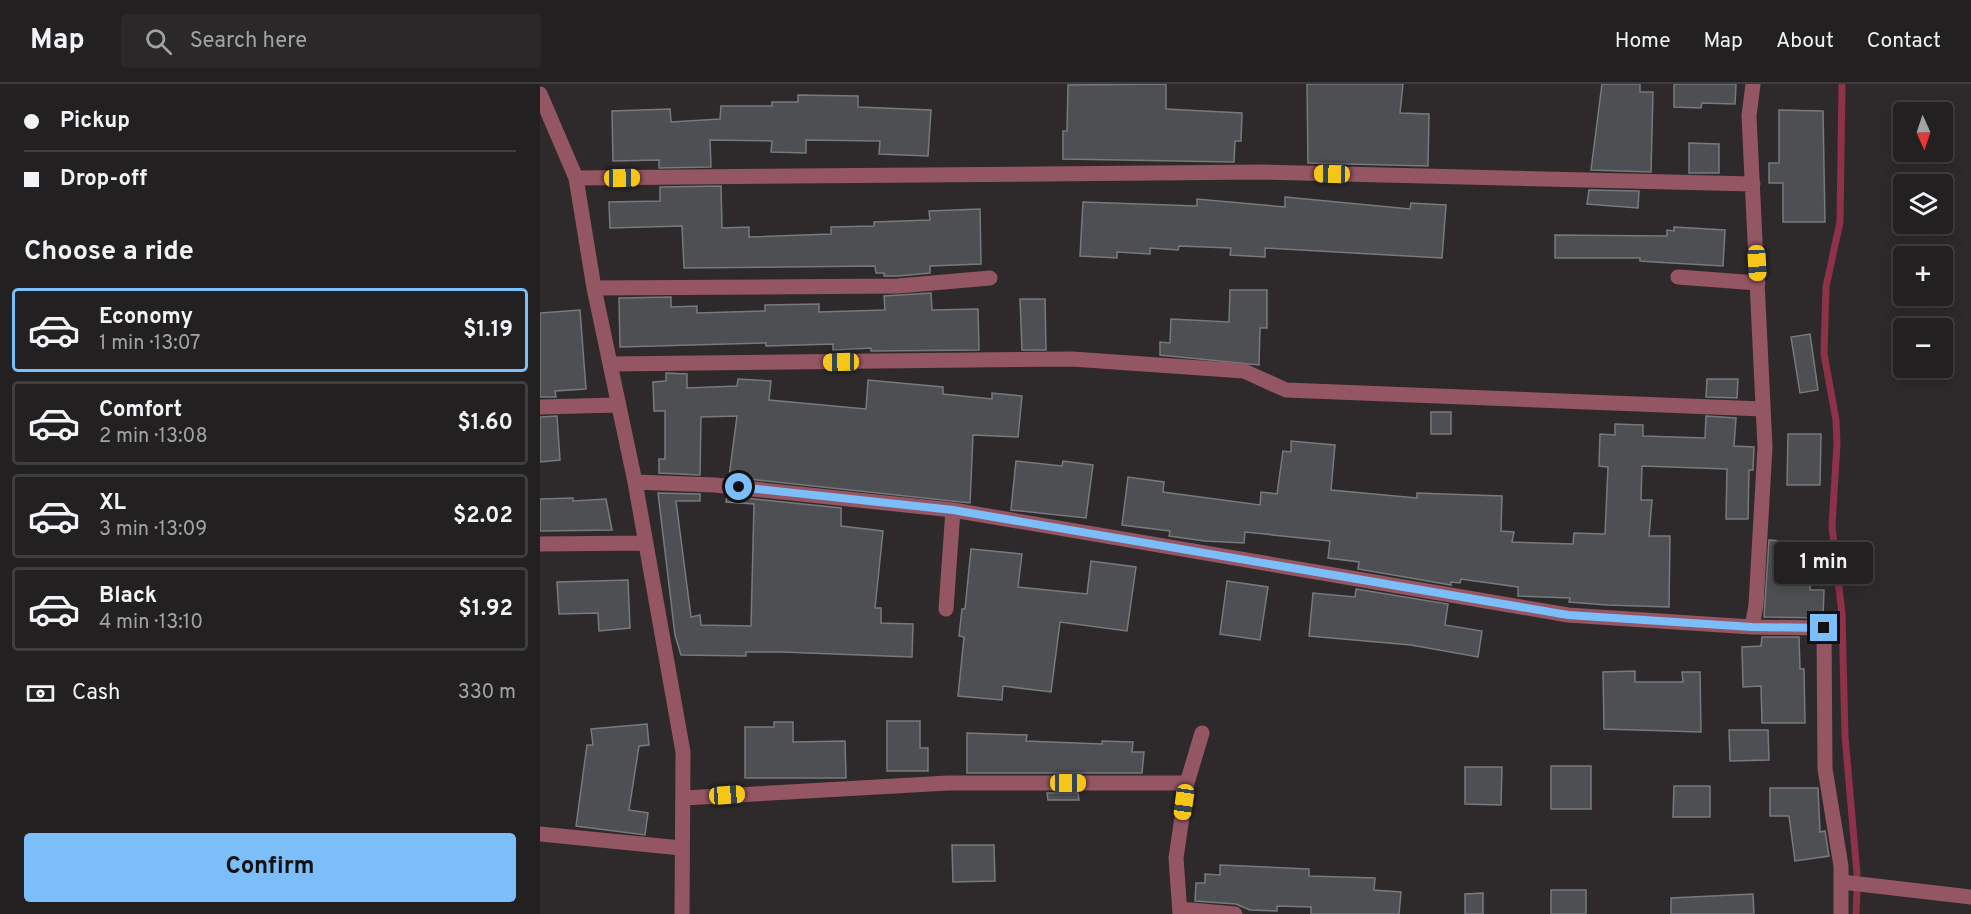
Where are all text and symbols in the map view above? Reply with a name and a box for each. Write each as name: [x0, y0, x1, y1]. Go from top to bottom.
search box: [121, 14, 541, 68]
text: Map: [30, 23, 85, 59]
icon: search: [142, 25, 175, 58]
text: Search here: [190, 28, 307, 55]
text: Home: [1615, 28, 1671, 55]
text: Map: [1704, 28, 1743, 55]
text: About: [1776, 28, 1834, 55]
text: Contact: [1867, 28, 1941, 55]
north arrow: [1893, 102, 1953, 162]
map controls: [1893, 102, 1953, 378]
text: Pickup: [60, 108, 130, 135]
car: [1314, 165, 1350, 183]
text: Drop-off: [60, 166, 147, 193]
car: [604, 169, 640, 187]
button: layers: [1893, 174, 1953, 234]
text: Choose a ride: [24, 235, 194, 269]
car: [1747, 245, 1767, 281]
button: +: [1893, 246, 1953, 306]
icon: car: [27, 303, 81, 357]
text: Economy: [99, 304, 193, 331]
text: $1.19: [463, 317, 513, 344]
button: −: [1893, 318, 1953, 378]
text: 1 min · 13:07: [99, 331, 201, 357]
car: [823, 353, 859, 371]
icon: car: [27, 396, 81, 450]
text: Comfort: [99, 397, 182, 424]
text: $1.60: [457, 410, 513, 437]
text: 2 min · 13:08: [99, 424, 208, 450]
route start: [725, 473, 752, 500]
icon: car: [27, 489, 81, 543]
text: XL: [99, 490, 126, 517]
text: $2.02: [453, 503, 513, 530]
text: 3 min · 13:09: [99, 517, 207, 543]
callout: 1 min: [1774, 541, 1874, 583]
text: 1 min: [1799, 550, 1848, 576]
icon: car: [27, 582, 81, 636]
text: Black: [99, 583, 157, 610]
text: $1.92: [458, 596, 513, 623]
text: 4 min · 13:10: [99, 610, 203, 636]
route end: [1810, 614, 1837, 641]
icon: cash: [24, 677, 57, 710]
text: Cash: [72, 680, 121, 707]
text: 330 m: [458, 680, 516, 706]
car: [1050, 774, 1086, 792]
car: [1173, 783, 1195, 821]
car: [708, 785, 746, 805]
button: Confirm: [24, 833, 516, 902]

